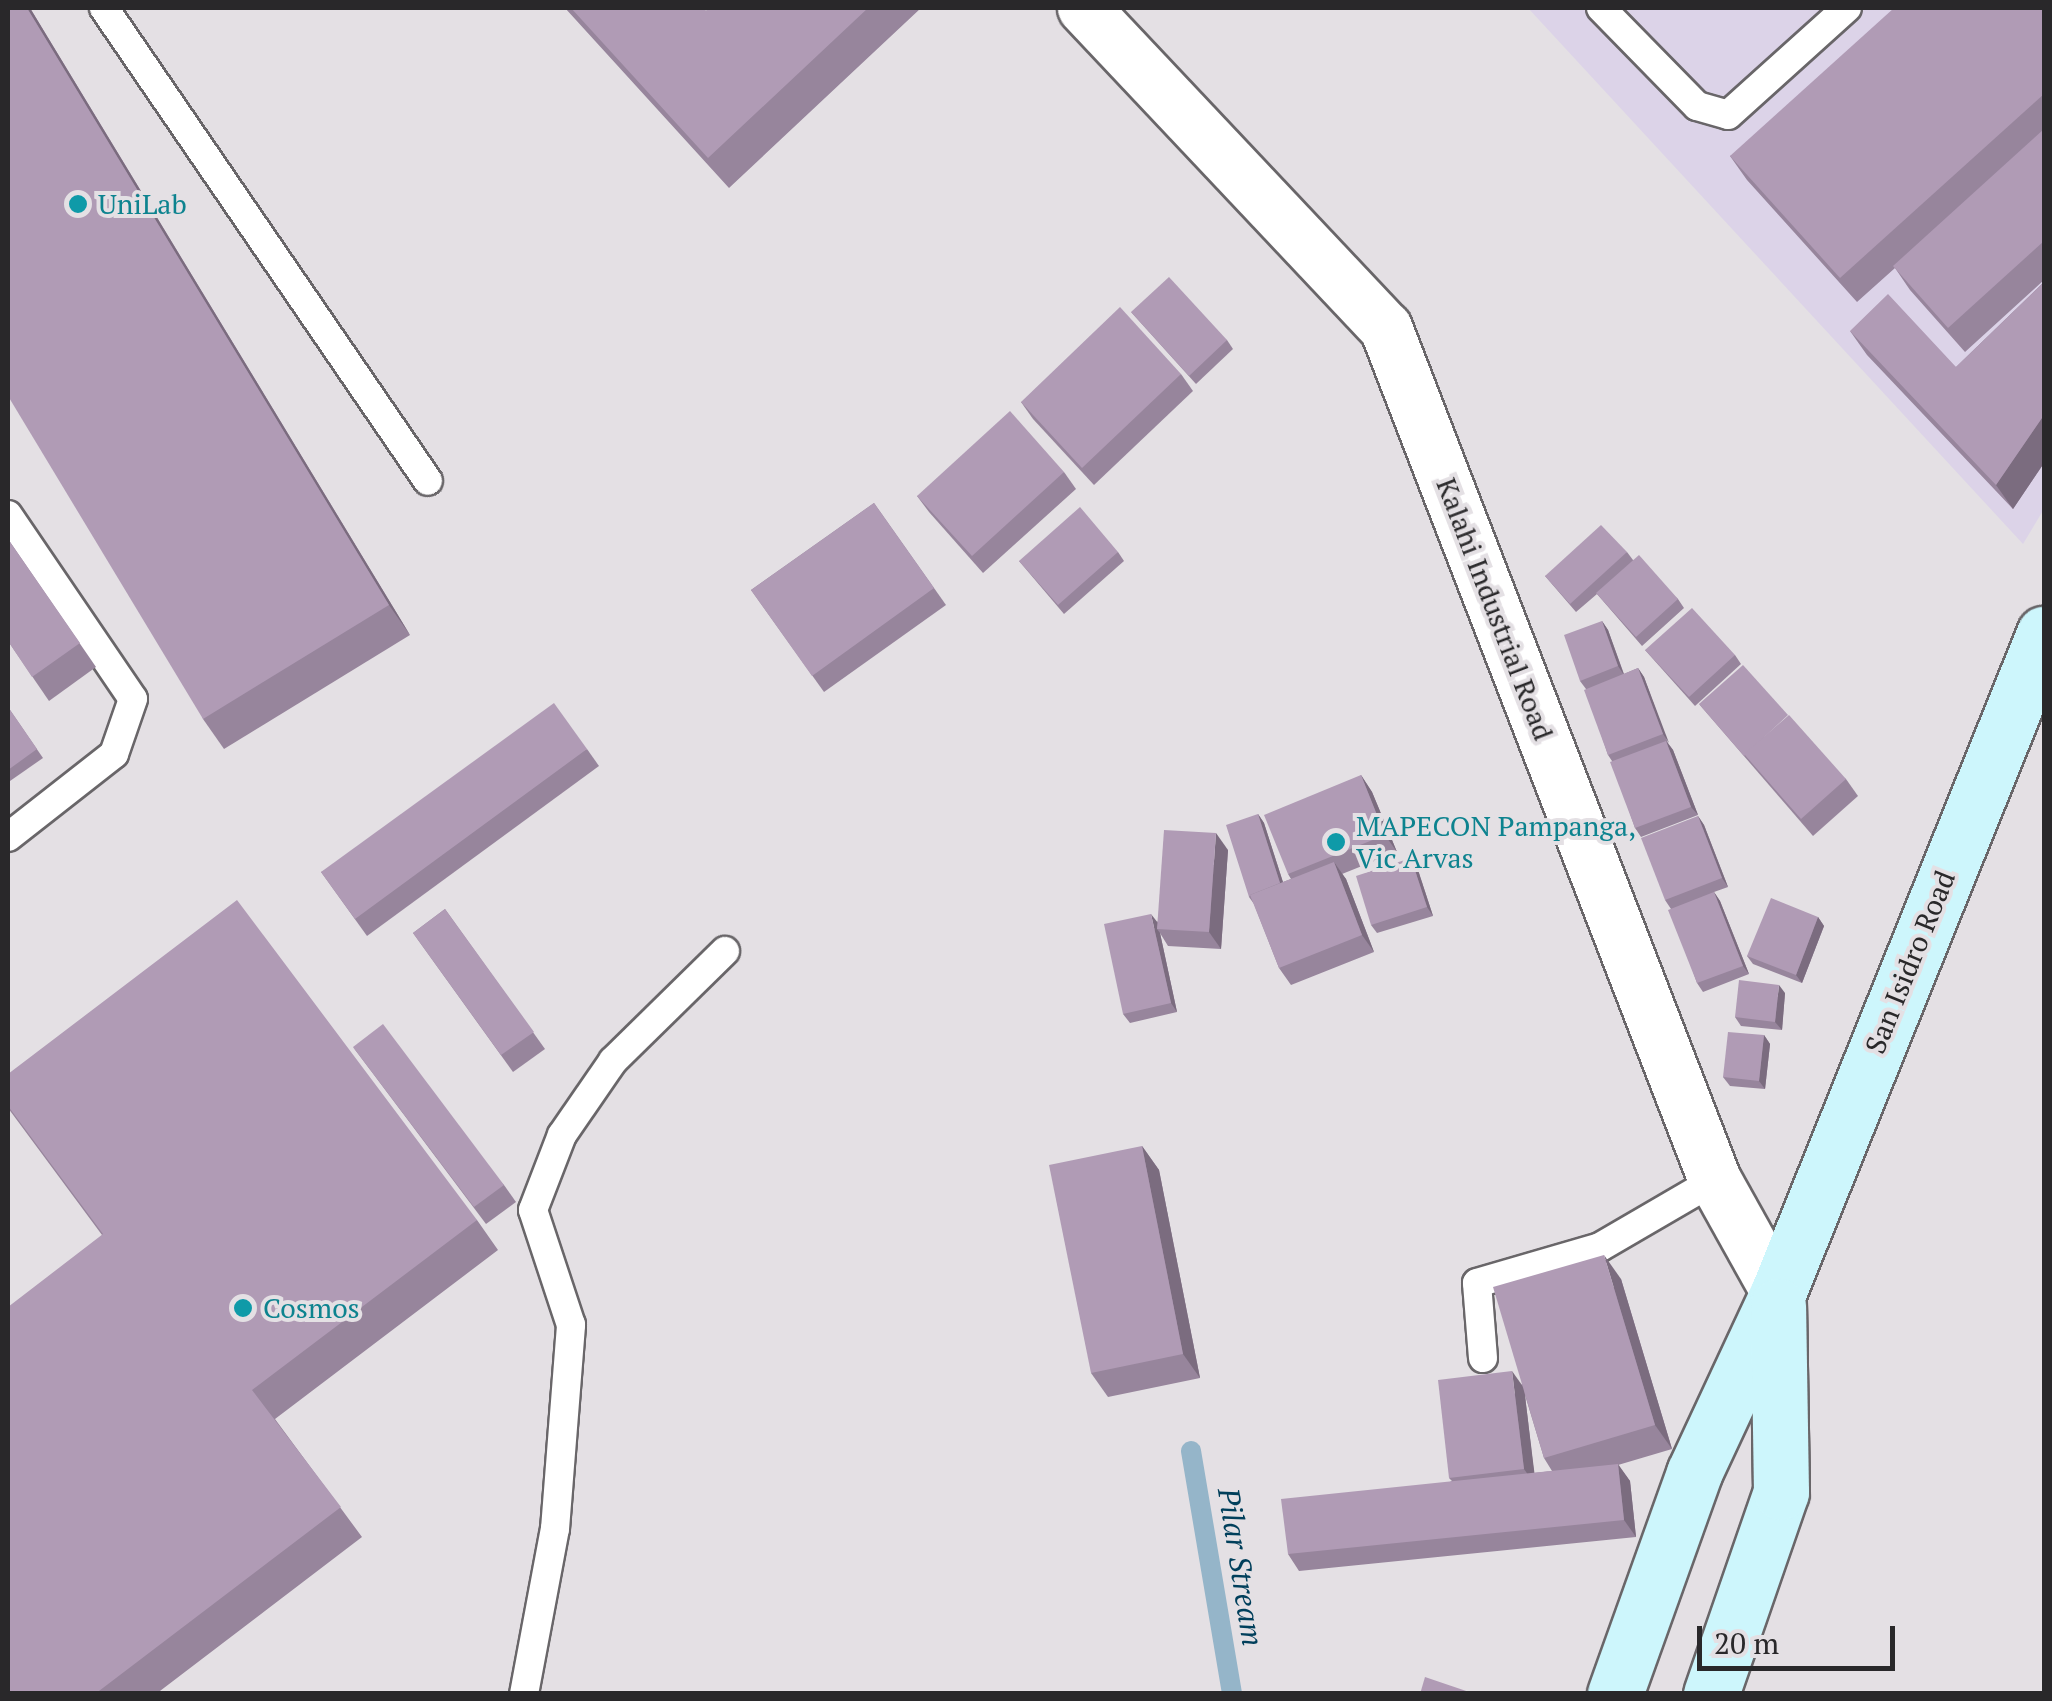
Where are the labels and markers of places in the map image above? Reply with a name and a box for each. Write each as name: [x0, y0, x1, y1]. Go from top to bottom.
place label: UniLab: [98, 187, 187, 221]
marker: UniLab: [67, 193, 89, 215]
place label: MAPECON Pampanga, Vic Arvas: [1356, 809, 1636, 875]
marker: MAPECON Pampanga, Vic Arvas: [1325, 831, 1347, 853]
place label: Cosmos: [263, 1291, 360, 1325]
marker: Cosmos: [232, 1297, 254, 1319]

